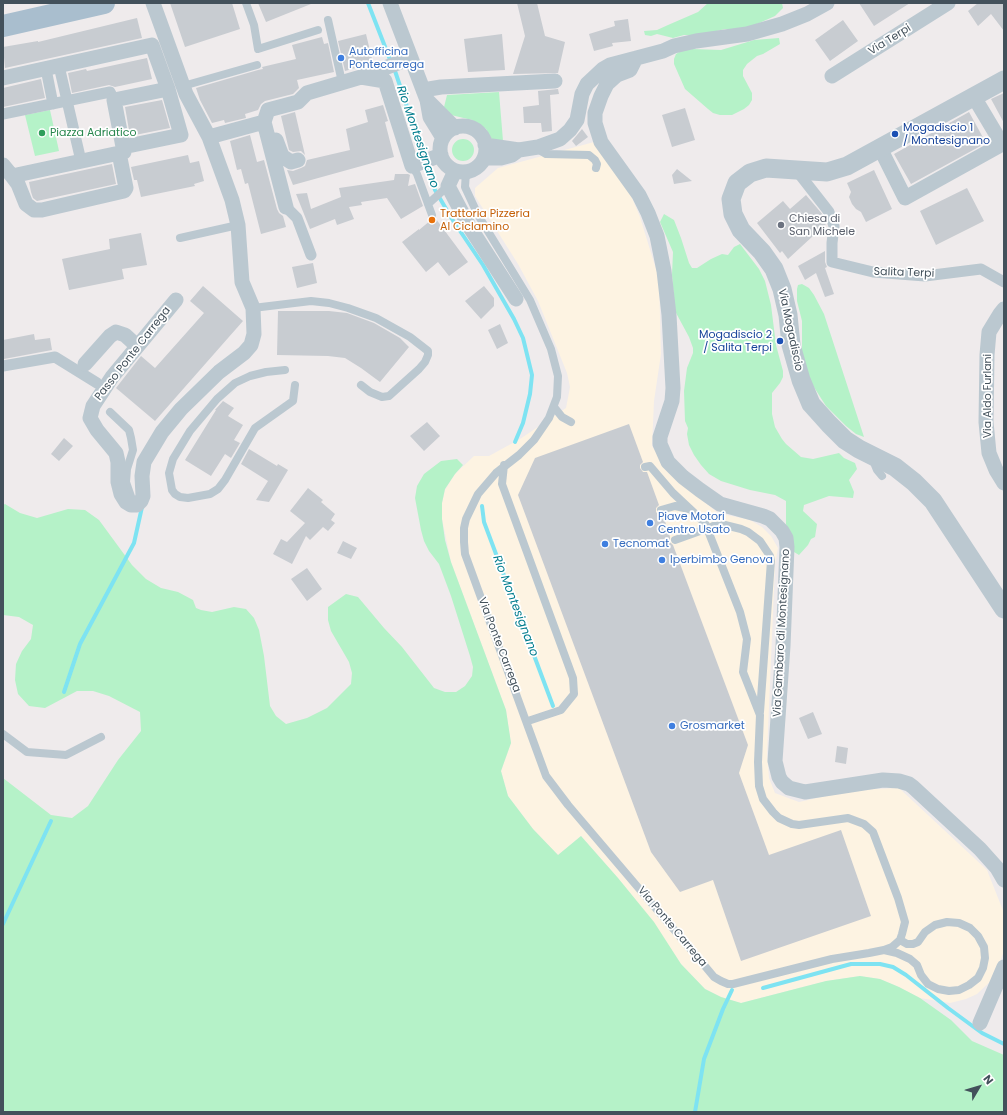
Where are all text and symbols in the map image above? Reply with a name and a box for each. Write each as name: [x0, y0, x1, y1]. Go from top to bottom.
street label: Via Terpi: [866, 22, 914, 58]
place label: Autofficina Pontecarrega: [349, 45, 424, 71]
marker: Autofficina Pontecarrega: [336, 53, 346, 63]
water label: Rio Montesignano: [393, 84, 441, 190]
place label: Mogadiscio 1 / Montesignano: [903, 121, 990, 147]
place label: Piazza Adriatico: [50, 126, 136, 140]
marker: Piazza Adriatico: [37, 128, 47, 138]
marker: Mogadiscio 1 / Montesignano: [890, 129, 900, 139]
place label: Trattoria Pizzeria Al Ciclamino: [440, 207, 530, 233]
place label: Chiesa di San Michele: [789, 212, 855, 238]
marker: Trattoria Pizzeria Al Ciclamino: [427, 215, 437, 225]
marker: Chiesa di San Michele: [776, 220, 786, 230]
street label: Salita Terpi: [873, 265, 935, 281]
street label: Via Mogadiscio: [775, 287, 805, 373]
street label: Passo Ponte Carrega: [92, 305, 174, 403]
place label: Mogadiscio 2 / Salita Terpi: [699, 328, 772, 354]
marker: Mogadiscio 2 / Salita Terpi: [775, 336, 785, 346]
street label: Via Aldo Furlani: [981, 354, 995, 438]
place label: Piave Motori Centro Usato: [658, 510, 730, 536]
marker: Piave Motori Centro Usato: [645, 518, 655, 528]
place label: Tecnomat: [613, 537, 669, 551]
marker: Tecnomat: [600, 539, 610, 549]
street label: Via Gambaro di Montesignano: [771, 548, 793, 718]
water label: Rio Montesignano: [489, 553, 541, 659]
place label: Iperbimbo Genova: [670, 553, 773, 567]
marker: Iperbimbo Genova: [657, 555, 667, 565]
street label: Via Ponte Carrega: [475, 596, 523, 694]
place label: Grosmarket: [680, 719, 745, 733]
marker: Grosmarket: [667, 721, 677, 731]
street label: Via Ponte Carrega: [635, 884, 709, 970]
north arrow: [959, 1067, 999, 1107]
text: N: [980, 1071, 997, 1088]

